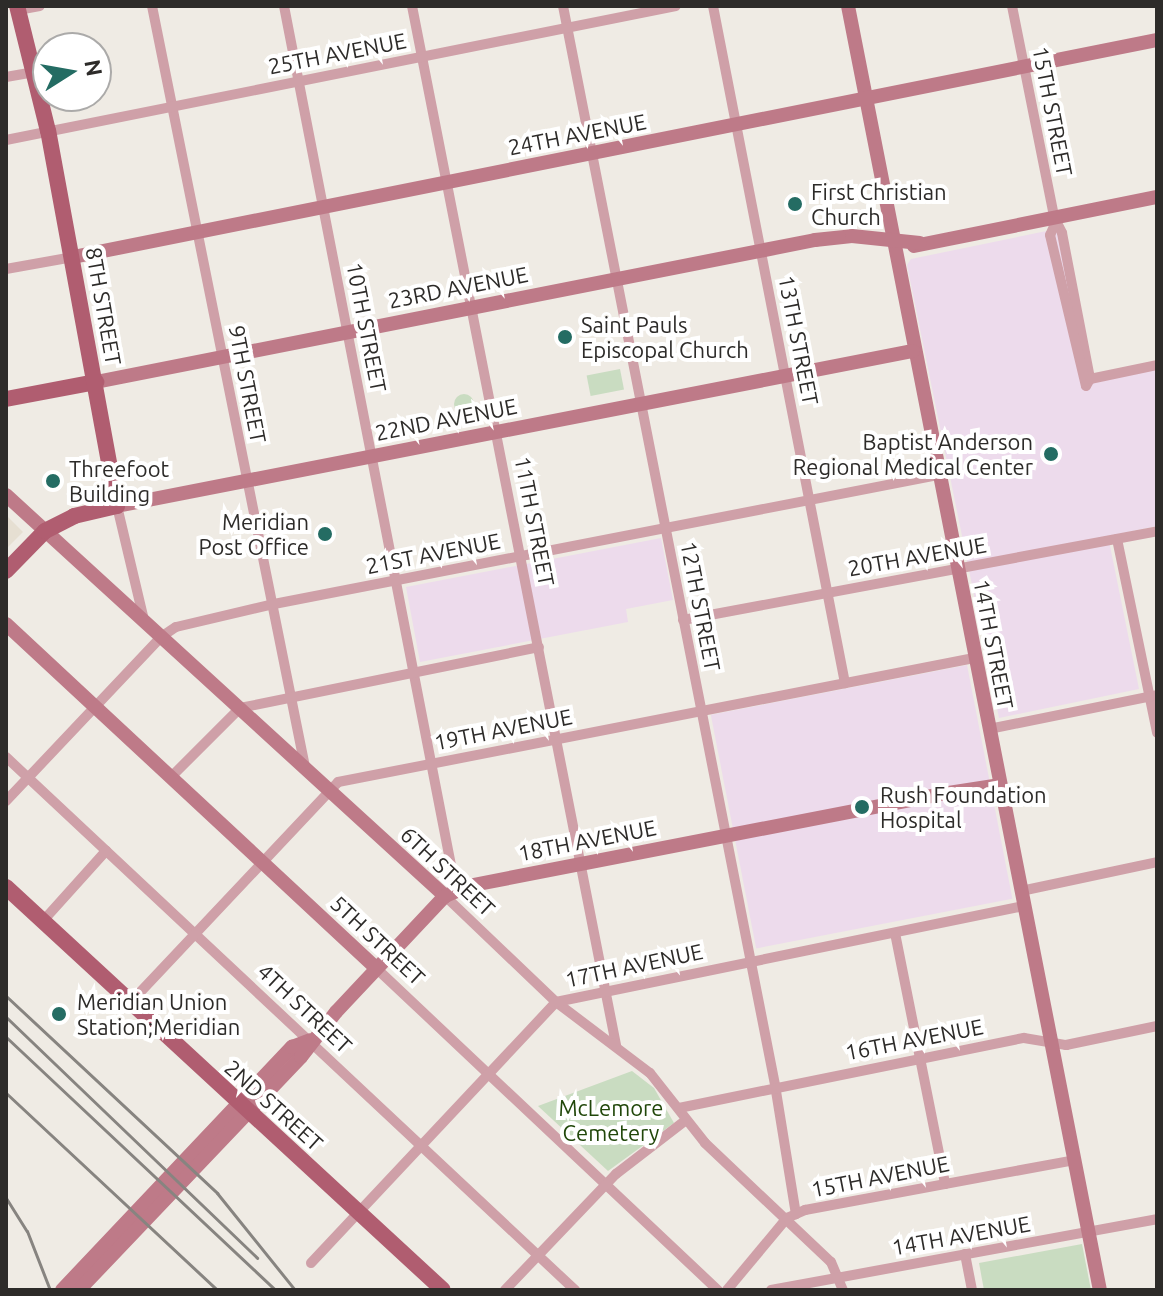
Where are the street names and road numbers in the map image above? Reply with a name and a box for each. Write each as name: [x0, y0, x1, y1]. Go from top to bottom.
street label: 25TH AVENUE: [266, 27, 408, 79]
street label: 15TH STREET: [1027, 44, 1079, 178]
street label: 24TH AVENUE: [506, 108, 648, 160]
street label: 8TH STREET: [81, 245, 127, 367]
street label: 10TH STREET: [341, 260, 393, 394]
street label: 23RD AVENUE: [386, 261, 530, 313]
street label: 13TH STREET: [773, 273, 825, 407]
street label: 9TH STREET: [224, 323, 272, 445]
street label: 22ND AVENUE: [373, 392, 519, 446]
street label: 11TH STREET: [509, 454, 561, 588]
street label: 21ST AVENUE: [364, 527, 502, 579]
street label: 20TH AVENUE: [846, 531, 988, 581]
street label: 12TH STREET: [675, 539, 727, 673]
street label: 14TH STREET: [968, 577, 1020, 711]
street label: 19TH AVENUE: [432, 703, 574, 755]
street label: 18TH AVENUE: [516, 814, 658, 866]
street label: 6TH STREET: [395, 821, 501, 921]
street label: 5TH STREET: [325, 890, 431, 990]
street label: 17TH AVENUE: [563, 938, 705, 992]
street label: 4TH STREET: [252, 958, 358, 1058]
street label: 16TH AVENUE: [843, 1013, 985, 1065]
street label: 2ND STREET: [219, 1054, 329, 1156]
street label: 15TH AVENUE: [809, 1150, 951, 1202]
street label: 14TH AVENUE: [890, 1210, 1032, 1260]

